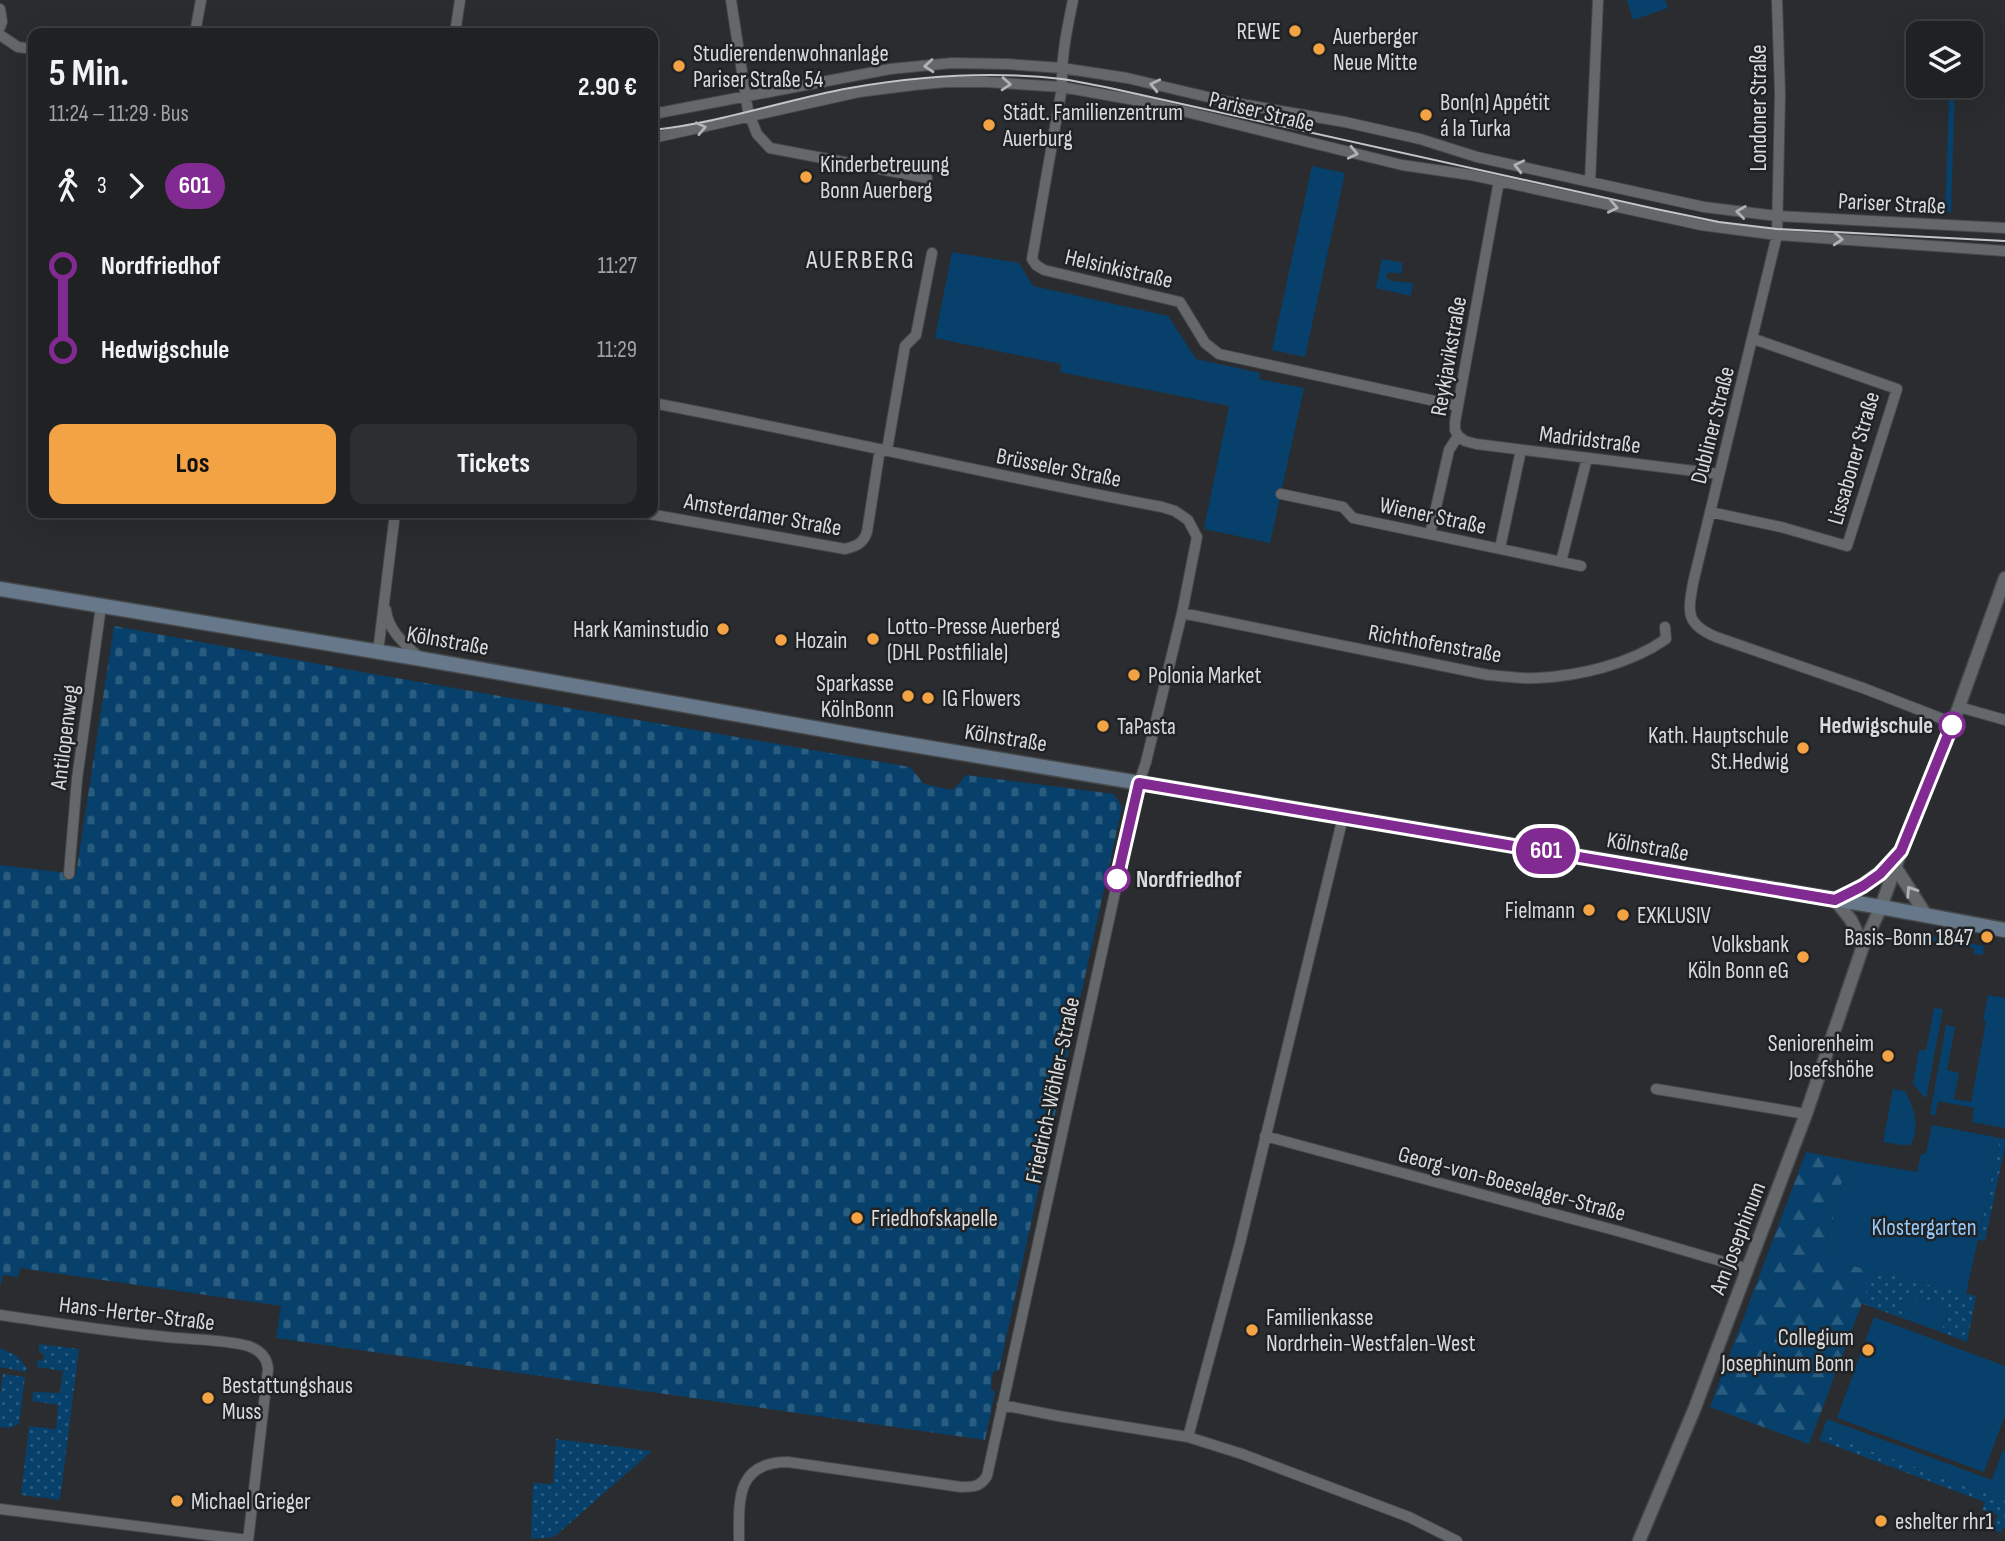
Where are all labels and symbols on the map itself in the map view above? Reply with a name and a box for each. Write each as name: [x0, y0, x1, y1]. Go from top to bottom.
place label: REWE: [1236, 18, 1281, 46]
marker: REWE: [1287, 23, 1303, 39]
place label: Auerberger Neue Mitte: [1332, 23, 1418, 77]
place label: Studierendenwohnanlage Pariser Straße 54: [693, 40, 889, 94]
marker: Auerberger Neue Mitte: [1311, 41, 1327, 57]
street label: Londoner Straße: [1745, 45, 1773, 171]
marker: Studierendenwohnanlage Pariser Straße 54: [671, 58, 687, 74]
one-way arrow: [924, 58, 935, 73]
one-way arrow: [1001, 76, 1012, 91]
one-way arrow: [1149, 78, 1161, 93]
street label: Pariser Straße: [1206, 85, 1317, 139]
place label: Bon(n) Appétit á la Turka: [1440, 89, 1550, 143]
place label: Städt. Familienzentrum Auerburg: [1002, 99, 1183, 153]
marker: Bon(n) Appétit á la Turka: [1418, 107, 1434, 123]
marker: Städt. Familienzentrum Auerburg: [981, 117, 997, 133]
one-way arrow: [695, 122, 707, 136]
one-way arrow: [1347, 145, 1359, 159]
place label: Kinderbetreuung Bonn Auerberg: [820, 151, 950, 205]
one-way arrow: [1513, 160, 1525, 175]
marker: Kinderbetreuung Bonn Auerberg: [798, 169, 814, 185]
street label: Pariser Straße: [1837, 187, 1946, 221]
one-way arrow: [1607, 198, 1619, 213]
one-way arrow: [1736, 204, 1747, 219]
one-way arrow: [1833, 231, 1844, 246]
street label: Helsinkistraße: [1062, 243, 1175, 295]
district label: AUERBERG: [805, 245, 916, 276]
street label: Reykjavikstraße: [1425, 294, 1473, 418]
street label: Dubliner Straße: [1685, 364, 1741, 487]
street label: Lissaboner Straße: [1822, 389, 1886, 528]
street label: Madridstraße: [1538, 420, 1642, 460]
street label: Brüsseler Straße: [994, 442, 1124, 494]
street label: Amsterdamer Straße: [681, 487, 844, 543]
street label: Wiener Straße: [1377, 491, 1489, 541]
place label: Lotto-Presse Auerberg (DHL Postfiliale): [887, 613, 1060, 667]
place label: Hark Kaminstudio: [573, 616, 709, 644]
street label: Richthofenstraße: [1366, 618, 1504, 669]
street label: Kölnstraße: [405, 620, 491, 662]
marker: Hark Kaminstudio: [715, 621, 731, 637]
place label: Hozain: [795, 627, 847, 655]
marker: Lotto-Presse Auerberg (DHL Postfiliale): [865, 631, 881, 647]
marker: Hozain: [773, 632, 789, 648]
place label: Polonia Market: [1148, 662, 1261, 690]
marker: Polonia Market: [1126, 667, 1142, 683]
place label: Sparkasse KölnBonn: [816, 670, 894, 724]
street label: Antilopenweg: [45, 683, 85, 792]
place label: IG Flowers: [942, 685, 1021, 713]
marker: Sparkasse KölnBonn: [900, 688, 916, 704]
marker: IG Flowers: [920, 690, 936, 706]
place label: Hedwigschule: [1819, 712, 1933, 740]
marker: Hedwigschule: [1939, 712, 1965, 738]
place label: TaPasta: [1117, 713, 1176, 741]
street label: Kölnstraße: [963, 718, 1049, 758]
marker: TaPasta: [1095, 718, 1111, 734]
place label: Kath. Hauptschule St.Hedwig: [1648, 722, 1789, 776]
marker: Kath. Hauptschule St.Hedwig: [1795, 740, 1811, 756]
street label: Kölnstraße: [1605, 826, 1691, 868]
line badge: 601: [1506, 828, 1586, 874]
marker: Nordfriedhof: [1104, 866, 1130, 892]
place label: Nordfriedhof: [1136, 866, 1242, 894]
one-way arrow: [1906, 886, 1919, 899]
place label: Fielmann: [1505, 897, 1575, 925]
marker: Fielmann: [1581, 902, 1597, 918]
place label: EXKLUSIV: [1637, 902, 1712, 930]
marker: EXKLUSIV: [1615, 907, 1631, 923]
place label: Basis-Bonn 1847: [1844, 924, 1973, 952]
marker: Basis-Bonn 1847: [1979, 929, 1995, 945]
place label: Volksbank Köln Bonn eG: [1688, 931, 1789, 985]
marker: Volksbank Köln Bonn eG: [1795, 949, 1811, 965]
street label: Friedrich-Wöhler-Straße: [1020, 995, 1086, 1186]
place label: Seniorenheim Josefshöhe: [1768, 1030, 1874, 1084]
marker: Seniorenheim Josefshöhe: [1880, 1048, 1896, 1064]
street label: Georg-von-Boeselager-Straße: [1395, 1140, 1629, 1228]
street label: Am Josephinum: [1703, 1178, 1772, 1300]
place label: Friedhofskapelle: [871, 1205, 998, 1233]
marker: Friedhofskapelle: [849, 1210, 865, 1226]
park label: Klostergarten: [1871, 1214, 1977, 1242]
street label: Hans-Herter-Straße: [57, 1291, 216, 1337]
place label: Familienkasse Nordrhein-Westfalen-West: [1266, 1304, 1475, 1358]
marker: Familienkasse Nordrhein-Westfalen-West: [1244, 1322, 1260, 1338]
place label: Collegium Josephinum Bonn: [1720, 1324, 1854, 1378]
marker: Collegium Josephinum Bonn: [1860, 1342, 1876, 1358]
place label: Bestattungshaus Muss: [222, 1372, 353, 1426]
marker: Bestattungshaus Muss: [200, 1390, 216, 1406]
place label: Michael Grieger: [191, 1488, 311, 1516]
marker: Michael Grieger: [169, 1493, 185, 1509]
place label: eshelter rhr1: [1895, 1508, 1994, 1536]
marker: eshelter rhr1: [1873, 1513, 1889, 1529]

